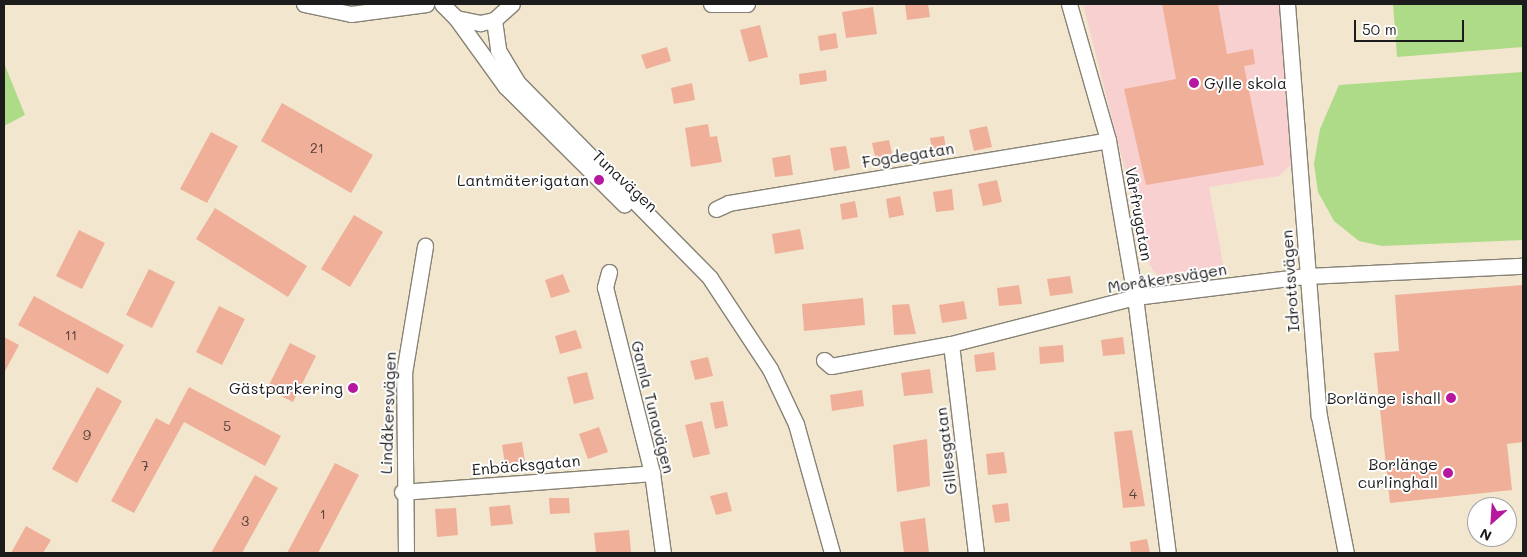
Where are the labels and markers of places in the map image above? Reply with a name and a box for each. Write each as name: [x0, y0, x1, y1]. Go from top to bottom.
place label: Gylle skola: [1204, 73, 1287, 93]
marker: Gylle skola: [1188, 77, 1200, 89]
place label: Lantmäterigatan: [457, 170, 589, 190]
marker: Lantmäterigatan: [593, 174, 605, 186]
place label: Gästparkering: [229, 378, 343, 398]
marker: Gästparkering: [347, 382, 359, 394]
place label: Borlänge ishall: [1327, 388, 1441, 408]
marker: Borlänge ishall: [1445, 392, 1457, 404]
place label: Borlänge curlinghall: [1358, 454, 1438, 492]
marker: Borlänge curlinghall: [1442, 467, 1454, 479]

